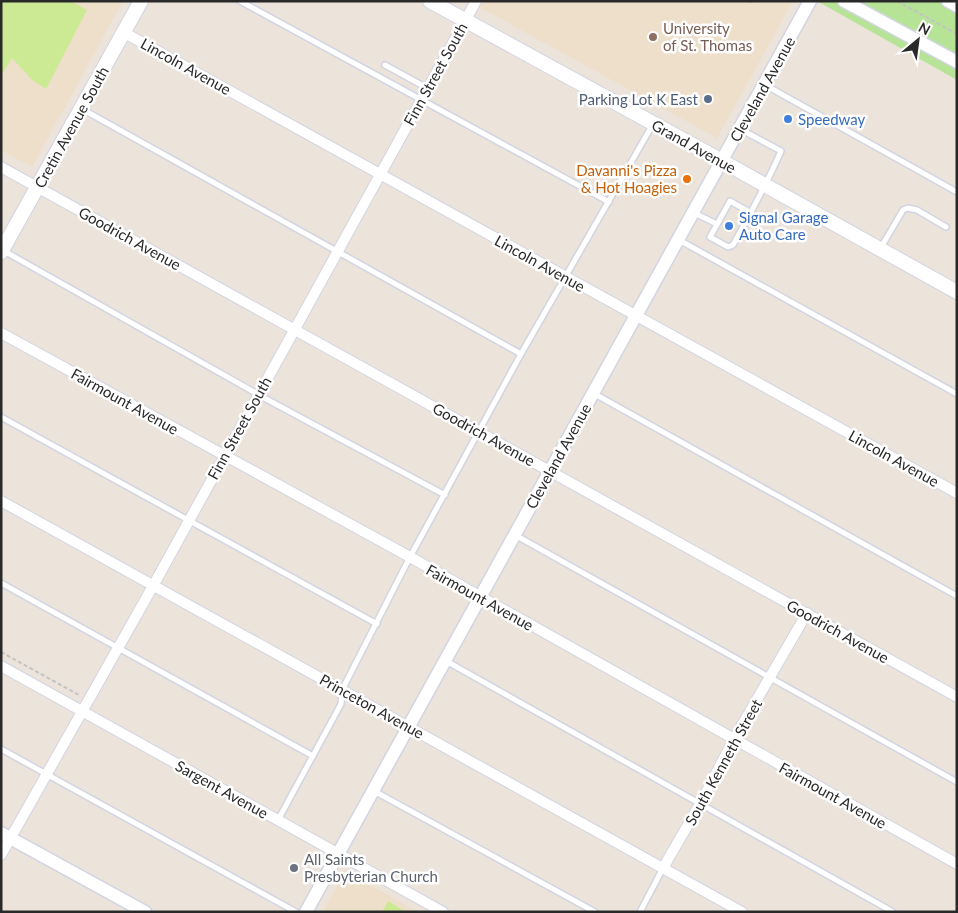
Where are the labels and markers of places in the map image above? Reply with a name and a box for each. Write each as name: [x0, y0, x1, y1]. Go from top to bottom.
place label: University of St. Thomas: [663, 19, 752, 54]
marker: University of St. Thomas: [647, 31, 659, 43]
place label: Parking Lot K East: [579, 90, 699, 108]
marker: Parking Lot K East: [702, 93, 714, 105]
place label: Speedway: [798, 110, 866, 128]
marker: Speedway: [782, 113, 794, 125]
place label: Davanni's Pizza & Hot Hoagies: [576, 161, 677, 196]
marker: Davanni's Pizza & Hot Hoagies: [681, 173, 693, 185]
place label: Signal Garage Auto Care: [739, 208, 829, 243]
marker: Signal Garage Auto Care: [723, 220, 735, 232]
place label: All Saints Presbyterian Church: [304, 850, 438, 885]
marker: All Saints Presbyterian Church: [288, 862, 300, 874]

